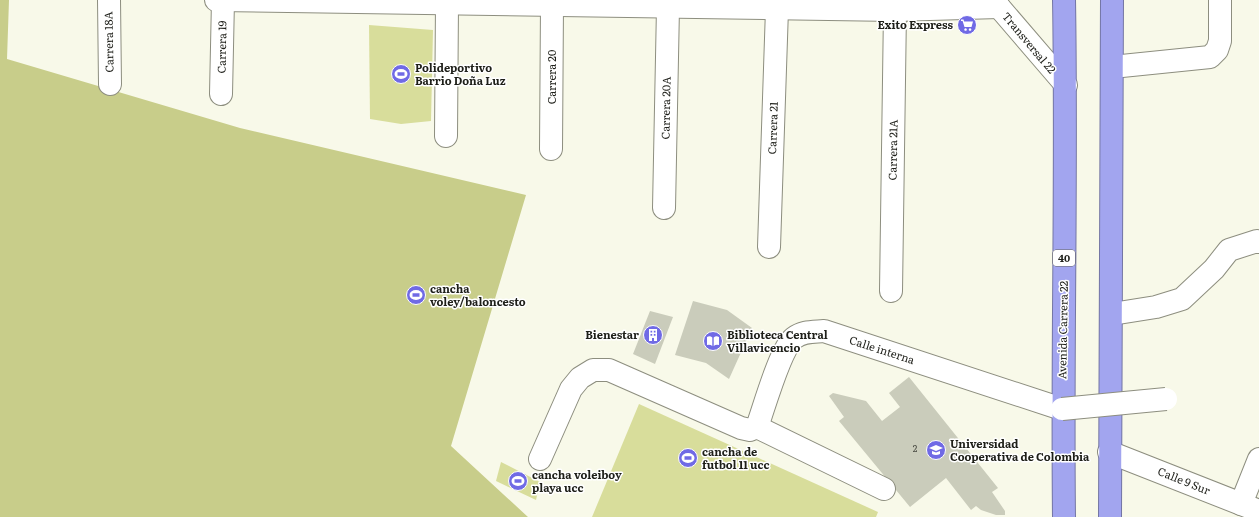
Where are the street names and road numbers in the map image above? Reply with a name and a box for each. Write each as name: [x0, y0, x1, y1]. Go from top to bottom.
street label: Transversal 22: [999, 8, 1061, 77]
street label: Carrera 18A: [99, 11, 117, 73]
street label: Carrera 19: [213, 20, 229, 74]
street label: Carrera 20: [543, 50, 559, 104]
street label: Carrera 20A: [656, 77, 674, 139]
street label: Carrera 21: [763, 101, 781, 155]
street label: Carrera 21A: [883, 119, 901, 181]
road number: 40: [1053, 250, 1075, 266]
street label: Avenida Carrera 22: [1053, 280, 1071, 379]
street label: Calle interna: [848, 331, 917, 367]
street label: Calle 9 Sur: [1156, 462, 1214, 498]

